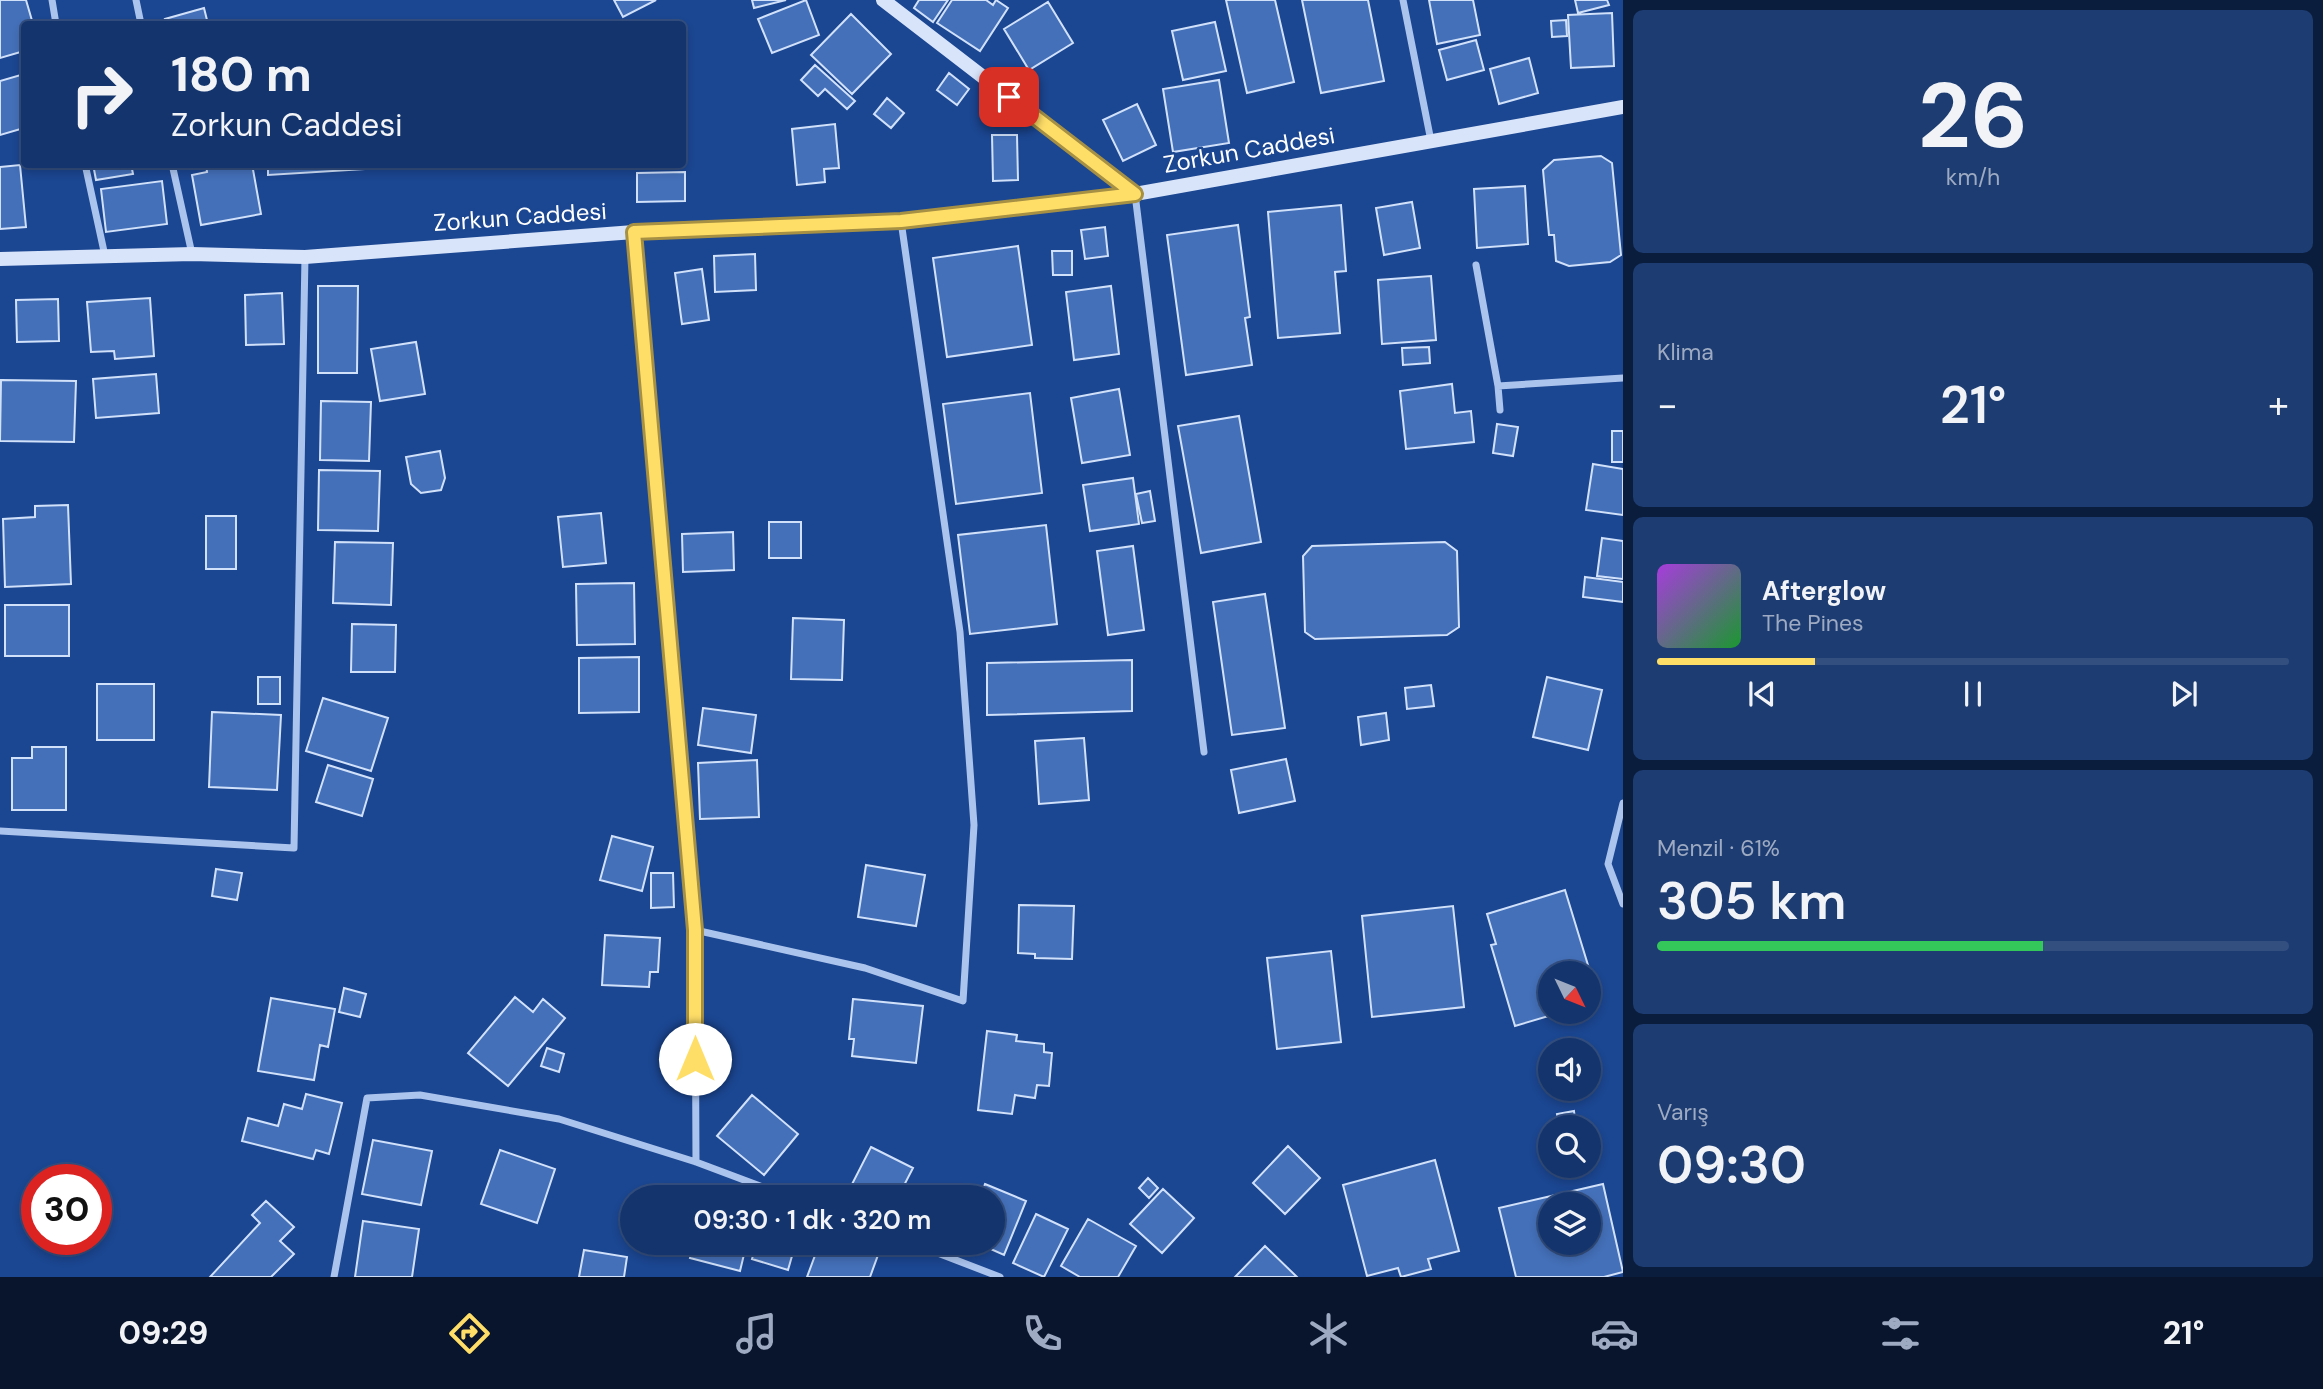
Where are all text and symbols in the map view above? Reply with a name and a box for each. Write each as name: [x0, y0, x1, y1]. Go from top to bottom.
text: 180 m: [171, 42, 312, 106]
icon: right: [56, 49, 147, 140]
text: 26: [1918, 57, 2028, 175]
pin: [979, 67, 1039, 127]
icon: arrive: [990, 78, 1028, 116]
text: Zorkun Caddesi: [171, 104, 402, 146]
street label: Zorkun Caddesi: [1161, 119, 1337, 180]
text: km/h: [1946, 162, 2000, 192]
street label: Zorkun Caddesi: [432, 195, 608, 238]
text: Klima: [1657, 337, 1714, 367]
text: 21°: [1940, 371, 2006, 439]
text: −: [1657, 380, 1678, 430]
text: +: [2268, 380, 2289, 430]
text: Afterglow: [1762, 574, 1886, 608]
text: The Pines: [1762, 608, 1864, 638]
icon: previous: [1743, 675, 1781, 713]
icon: pause: [1954, 675, 1992, 713]
icon: next: [2165, 675, 2203, 713]
text: Menzil · 61%: [1657, 833, 1780, 863]
text: 305 km: [1657, 867, 1846, 935]
north arrow: [1538, 961, 1601, 1024]
map controls: [1538, 961, 1601, 1255]
position arrow: [658, 1022, 732, 1096]
button: sound: [1538, 1038, 1601, 1101]
text: Varış: [1657, 1097, 1709, 1127]
button: search: [1538, 1115, 1601, 1178]
text: 09:30: [1657, 1131, 1806, 1199]
speed limit sign: 30: [21, 1164, 112, 1255]
button: layers: [1538, 1192, 1601, 1255]
text: 09:30 · 1 dk · 320 m: [694, 1203, 931, 1237]
icon: directions: [445, 1309, 494, 1358]
icon: music: [732, 1309, 781, 1358]
icon: phone: [1018, 1309, 1067, 1358]
icon: climate: [1304, 1309, 1353, 1358]
icon: car: [1590, 1309, 1639, 1358]
icon: filters: [1876, 1309, 1925, 1358]
text: 09:29: [119, 1312, 208, 1354]
text: 21°: [2163, 1312, 2204, 1354]

